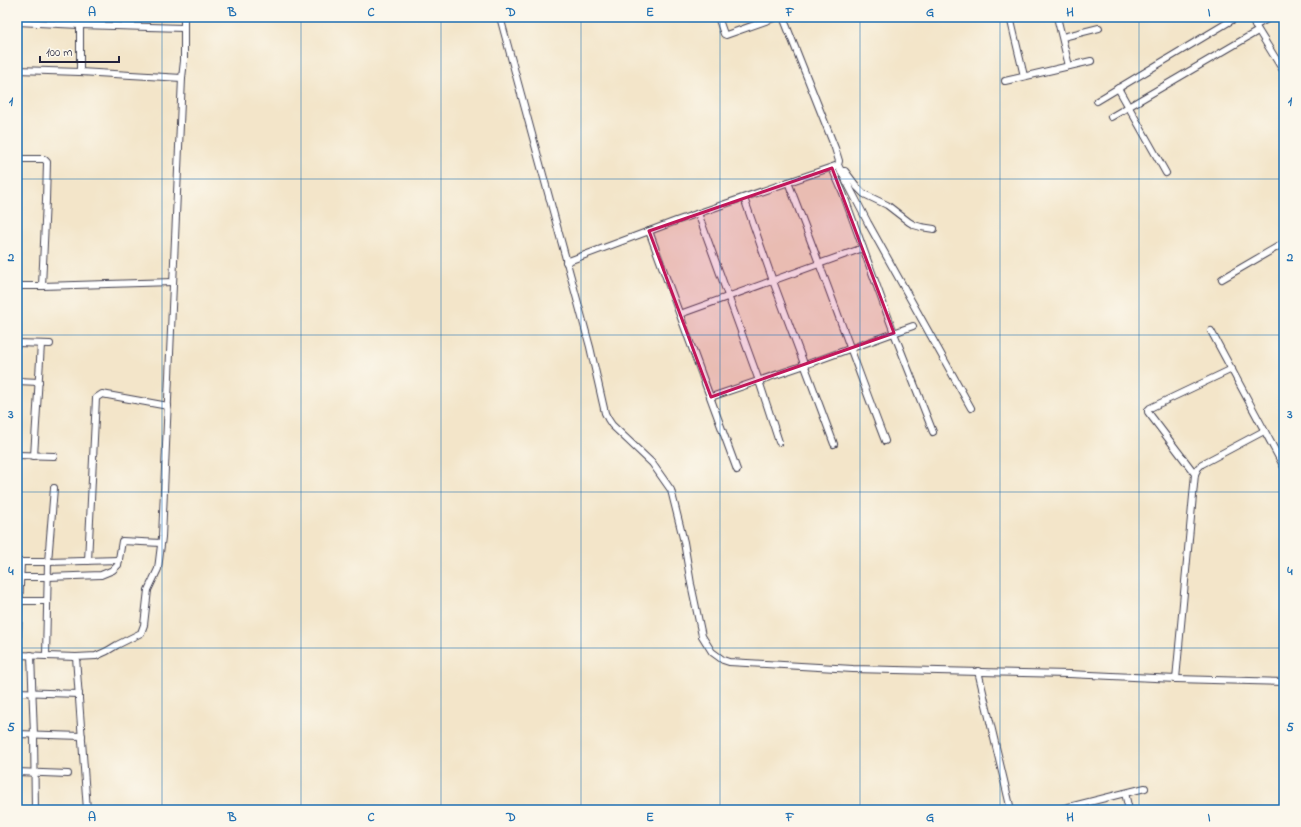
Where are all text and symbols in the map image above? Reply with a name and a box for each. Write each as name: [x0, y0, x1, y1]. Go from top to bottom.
text: A: [88, 3, 96, 22]
text: B: [227, 3, 237, 22]
text: C: [367, 3, 375, 22]
text: D: [505, 3, 516, 22]
text: E: [646, 3, 654, 22]
text: F: [785, 3, 795, 22]
text: G: [926, 3, 934, 22]
text: H: [1066, 3, 1074, 22]
text: I: [1207, 3, 1211, 22]
scale bar: [40, 38, 119, 64]
text: 100 m: [46, 44, 73, 62]
text: 1: [9, 92, 14, 111]
text: 1: [1288, 92, 1293, 111]
text: 2: [7, 248, 15, 267]
text: 2: [1286, 248, 1294, 267]
text: 3: [7, 405, 14, 424]
text: 3: [1286, 405, 1293, 424]
text: 4: [7, 562, 14, 581]
text: 4: [1286, 562, 1293, 581]
text: 5: [7, 718, 15, 737]
text: 5: [1286, 718, 1294, 737]
text: A: [88, 808, 96, 827]
text: B: [227, 808, 237, 827]
text: C: [367, 808, 375, 827]
text: D: [505, 808, 516, 827]
text: E: [646, 808, 654, 827]
text: F: [785, 808, 795, 827]
text: G: [926, 808, 934, 827]
text: H: [1066, 808, 1074, 827]
text: I: [1207, 808, 1211, 827]

